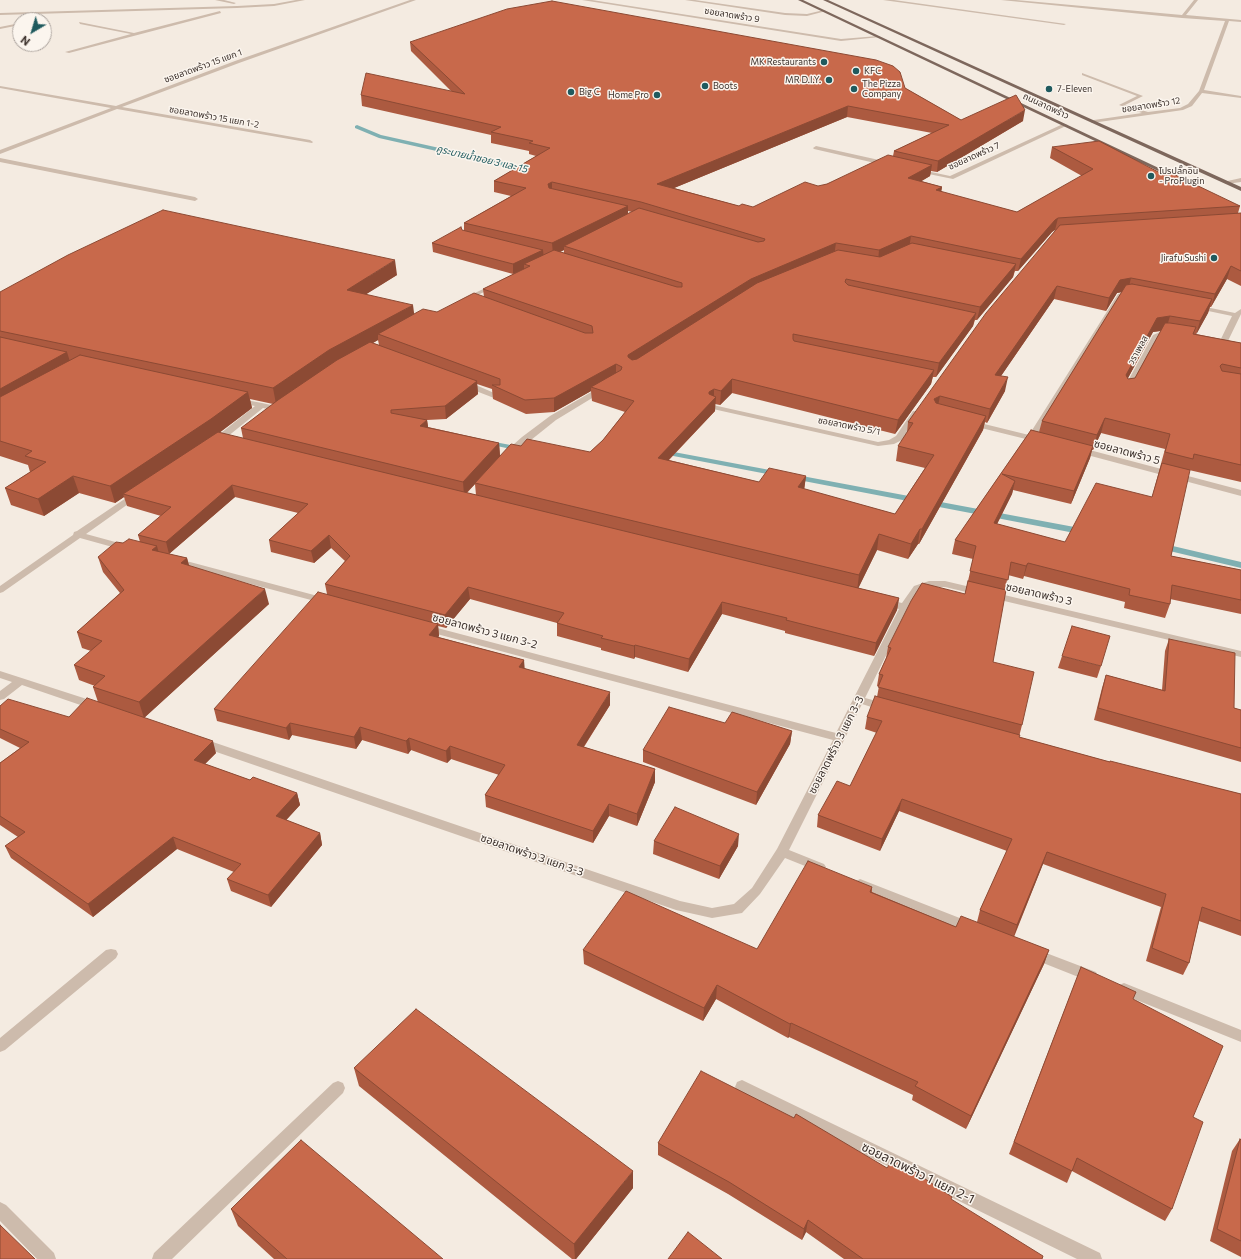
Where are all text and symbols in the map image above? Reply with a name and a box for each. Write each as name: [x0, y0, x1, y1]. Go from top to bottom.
street label: ซอยลาดพร้าว 9: [704, 5, 760, 25]
north arrow: [12, 12, 52, 52]
text: N: [18, 33, 32, 49]
street label: ซอยลาดพร้าว 15 แยก 1: [163, 47, 243, 85]
place label: MK Restaurants: [750, 57, 816, 67]
marker: MK Restaurants: [819, 57, 829, 67]
marker: KFC: [851, 66, 861, 76]
place label: KFC: [864, 66, 881, 76]
place label: MR D.I.Y.: [785, 75, 821, 85]
marker: MR D.I.Y.: [824, 75, 834, 85]
place label: The Pizza Company: [862, 79, 901, 100]
marker: Boots: [700, 81, 710, 91]
place label: Boots: [713, 81, 737, 91]
marker: The Pizza Company: [849, 84, 859, 94]
marker: 7-Eleven: [1044, 84, 1054, 94]
place label: 7-Eleven: [1057, 84, 1092, 94]
marker: Big C: [566, 87, 576, 97]
place label: Big C: [579, 87, 600, 97]
place label: Home Pro: [608, 90, 649, 100]
marker: Home Pro: [652, 90, 662, 100]
street label: ถนนลาดพร้าว: [1021, 91, 1071, 121]
street label: ซอยลาดพร้าว 12: [1121, 95, 1181, 115]
street label: ซอยลาดพร้าว 15 แยก 1-2: [168, 104, 260, 130]
street label: ซอยลาดพร้าว 7: [947, 140, 1001, 172]
water label: คูระบายน้ำซอย 3 และ 15: [435, 143, 529, 175]
place label: โปรปลั๊กอิน - ProPlugin: [1159, 166, 1204, 187]
marker: โปรปลั๊กอิน - ProPlugin: [1146, 171, 1156, 181]
place label: Jirafu Sushi: [1161, 253, 1206, 263]
marker: Jirafu Sushi: [1209, 253, 1219, 263]
street label: วราเพลส: [1126, 334, 1150, 366]
street label: ซอยลาดพร้าว 5/1: [817, 415, 881, 437]
street label: ซอยลาดพร้าว 5: [1093, 437, 1161, 467]
street label: ซอยลาดพร้าว 3: [1005, 580, 1073, 608]
street label: ซอยลาดพร้าว 3 แยก 3-2: [431, 611, 539, 651]
street label: ซอยลาดพร้าว 3 แยก 3-3: [806, 694, 866, 796]
street label: ซอยลาดพร้าว 3 แยก 3-3: [479, 831, 585, 879]
street label: ซอยลาดพร้าว 1 แยก 2-1: [859, 1139, 977, 1207]

